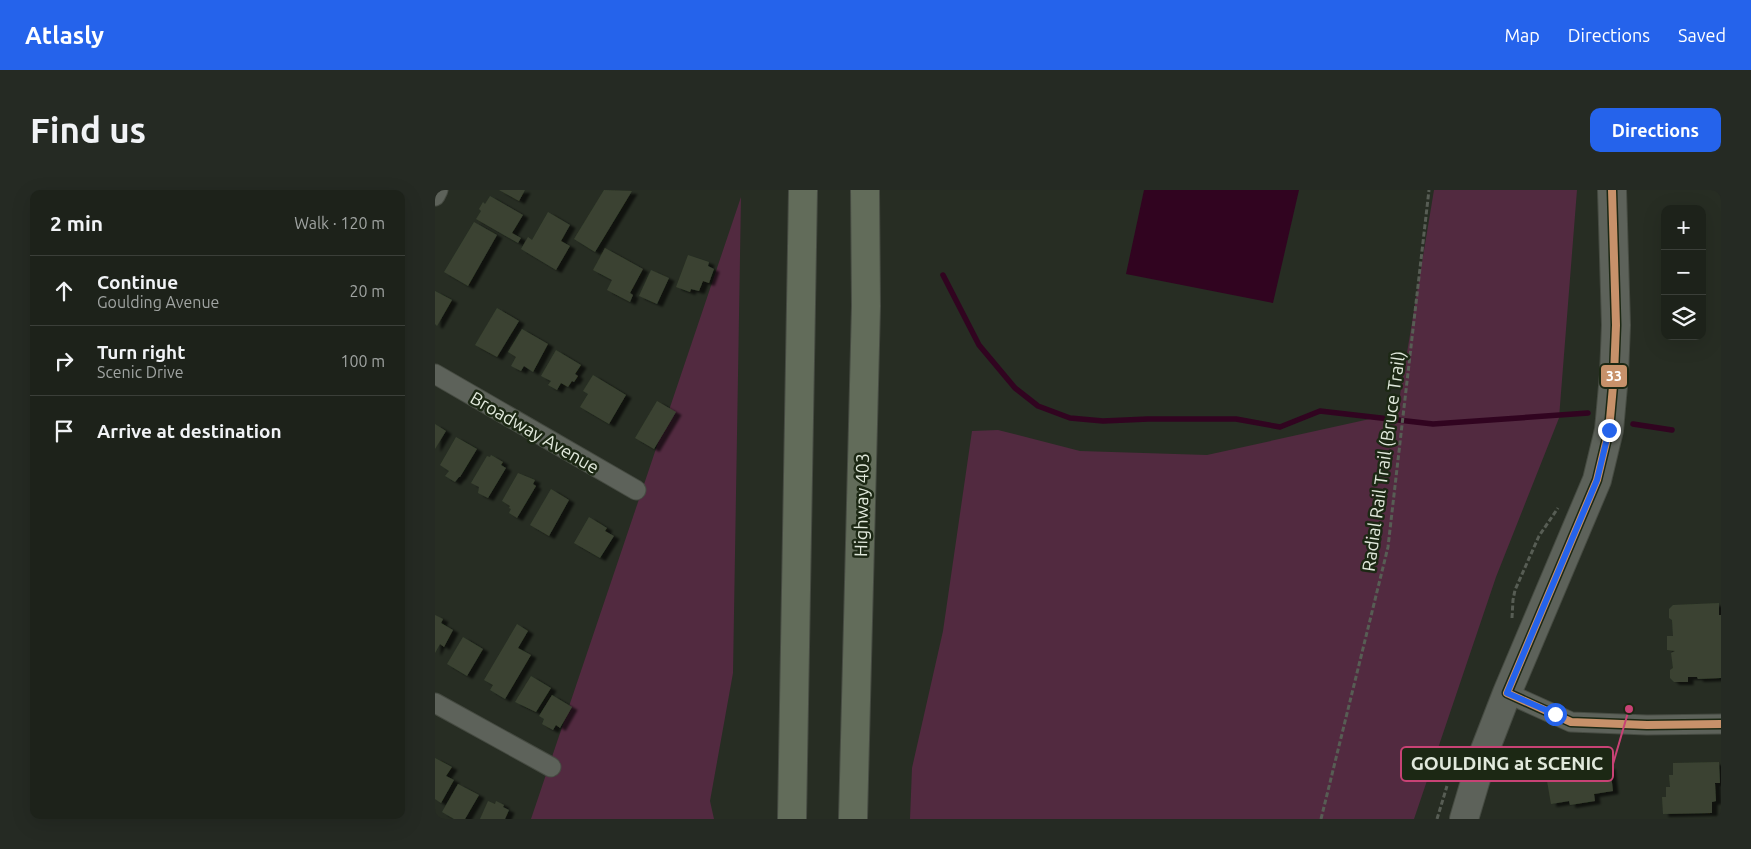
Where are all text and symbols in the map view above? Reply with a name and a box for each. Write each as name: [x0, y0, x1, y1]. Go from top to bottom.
text: Atlasly: [25, 22, 104, 49]
text: Map: [1504, 25, 1540, 45]
text: Directions: [1568, 25, 1650, 45]
text: Saved: [1678, 25, 1726, 45]
button: Directions: [1590, 108, 1721, 152]
text: Find us: [30, 110, 146, 150]
map controls: [1661, 205, 1706, 340]
button: +: [1661, 205, 1706, 250]
text: 2 min: [50, 211, 103, 235]
text: Walk · 120 m: [294, 214, 385, 232]
button: −: [1661, 250, 1706, 295]
text: Continue: [97, 271, 178, 293]
icon: ahead: [50, 277, 78, 305]
text: 20 m: [349, 282, 385, 300]
text: Goulding Avenue: [97, 293, 219, 311]
button: layers: [1661, 295, 1706, 340]
text: Turn right: [97, 341, 185, 363]
icon: right: [50, 347, 78, 375]
street label: Radial Rail Trail (Bruce Trail): [1358, 349, 1409, 573]
text: 100 m: [340, 352, 385, 370]
text: Scenic Drive: [97, 363, 184, 381]
line badge: 33: [1600, 364, 1628, 388]
text: 33: [1606, 368, 1622, 384]
street label: Broadway Avenue: [467, 387, 603, 477]
icon: arrive: [50, 417, 78, 445]
route end: [1598, 419, 1621, 442]
text: Arrive at destination: [97, 420, 282, 442]
street label: Highway 403: [850, 453, 872, 557]
route start: [1544, 703, 1567, 726]
callout: GOULDING at SCENIC: [1401, 747, 1613, 781]
text: GOULDING at SCENIC: [1411, 752, 1603, 774]

